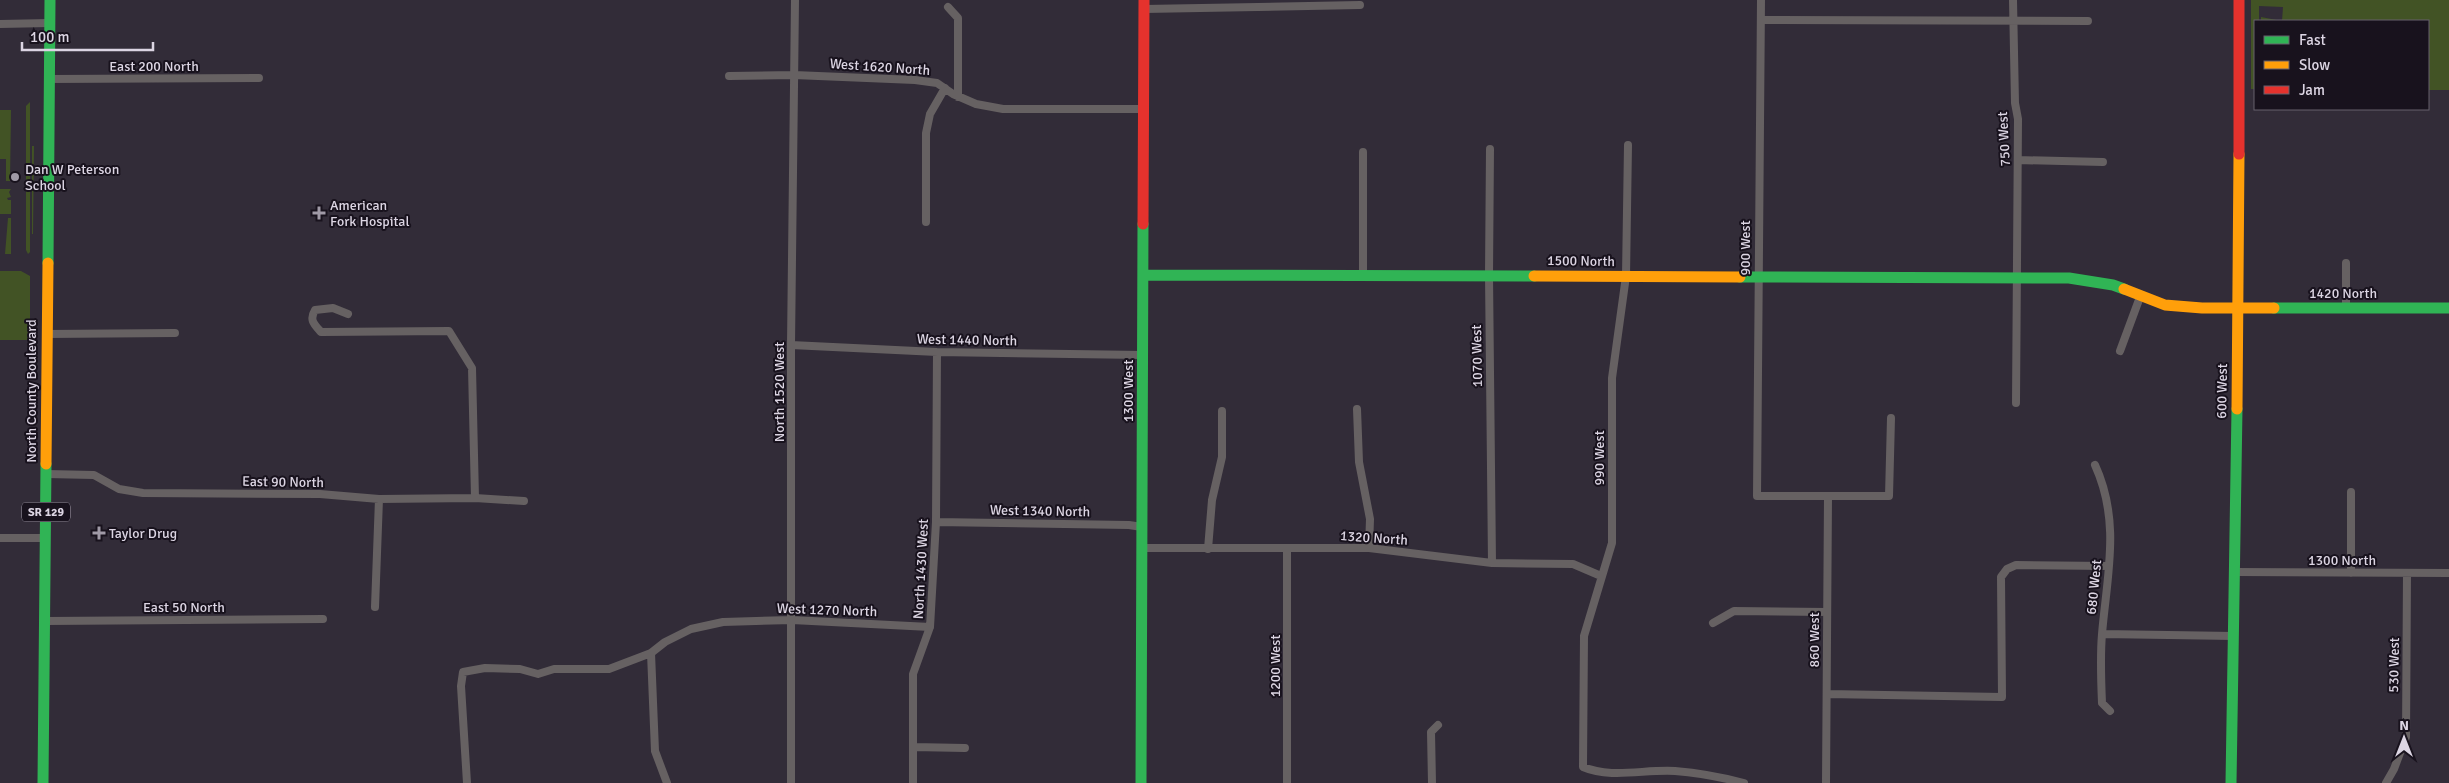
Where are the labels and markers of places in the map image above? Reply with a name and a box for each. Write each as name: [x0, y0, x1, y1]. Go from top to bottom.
place label: Dan W Peterson School: [25, 161, 119, 194]
marker: Dan W Peterson School: [9, 171, 21, 183]
place label: American Fork Hospital: [330, 197, 410, 230]
marker: American Fork Hospital: [312, 206, 326, 220]
place label: Taylor Drug: [109, 525, 177, 542]
marker: Taylor Drug: [93, 527, 105, 539]

